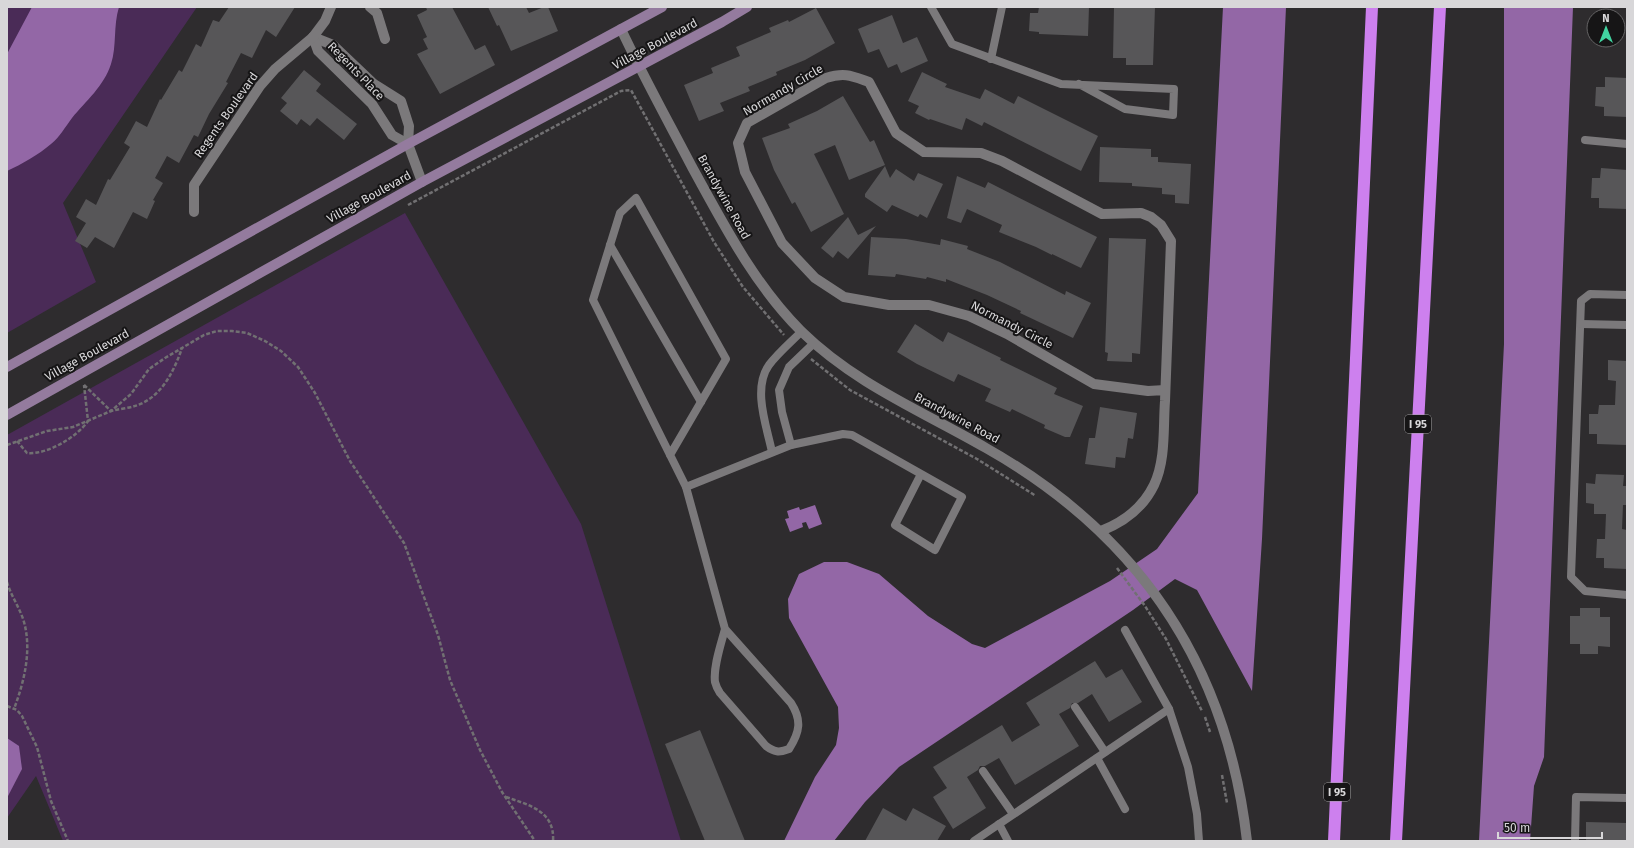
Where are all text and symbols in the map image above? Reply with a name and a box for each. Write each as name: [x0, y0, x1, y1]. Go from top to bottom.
north arrow: [1586, 8, 1626, 48]
text: N: [1602, 12, 1610, 25]
street label: Village Boulevard: [610, 16, 700, 72]
street label: Regents Place: [325, 39, 387, 103]
street label: Normandy Circle: [741, 61, 825, 119]
street label: Regents Boulevard: [191, 70, 261, 160]
street label: Brandywine Road: [695, 152, 753, 242]
street label: Village Boulevard: [324, 168, 414, 226]
street label: Normandy Circle: [969, 298, 1055, 352]
street label: Village Boulevard: [42, 326, 132, 384]
street label: Brandywine Road: [912, 390, 1002, 446]
road number: I 95: [1405, 415, 1431, 433]
road number: I 95: [1324, 783, 1350, 801]
scale bar: [1498, 814, 1602, 840]
text: 50 m: [1504, 821, 1530, 835]

